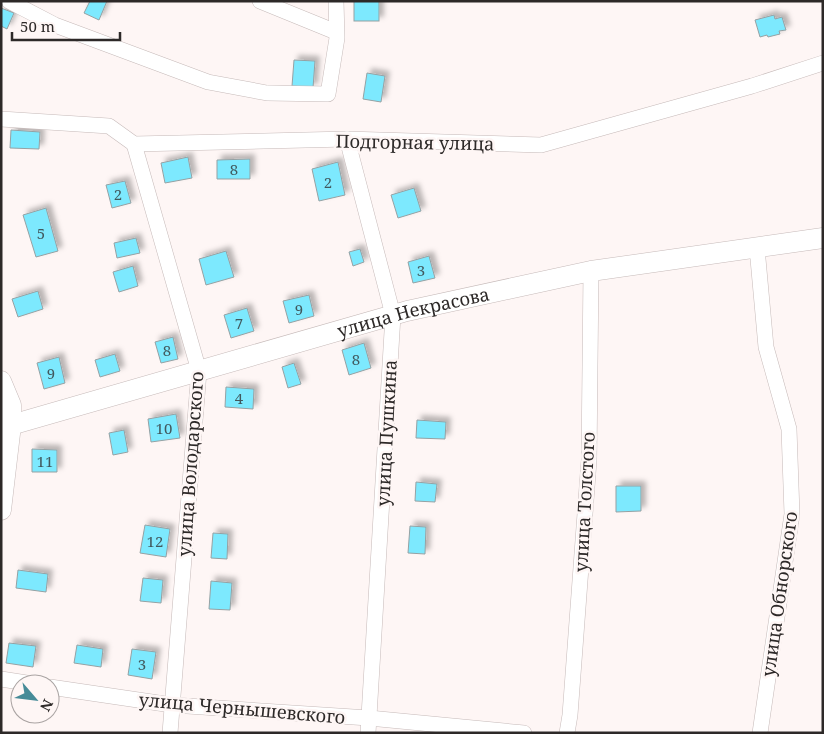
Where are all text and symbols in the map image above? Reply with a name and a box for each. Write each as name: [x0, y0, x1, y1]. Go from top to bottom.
scale bar: [12, 10, 120, 42]
text: 50 m: [20, 16, 55, 36]
street label: Подгорная улица: [335, 129, 495, 155]
house number: 8: [230, 159, 238, 179]
house number: 2: [324, 172, 332, 192]
house number: 2: [114, 184, 122, 204]
house number: 5: [37, 223, 45, 243]
house number: 3: [417, 260, 425, 280]
street label: улица Некрасова: [334, 281, 492, 342]
house number: 9: [295, 299, 303, 319]
house number: 7: [235, 313, 243, 333]
house number: 8: [163, 340, 171, 360]
house number: 8: [352, 349, 360, 369]
street label: улица Пушкина: [370, 359, 402, 507]
house number: 9: [47, 363, 55, 383]
street label: улица Володарского: [172, 371, 208, 557]
house number: 4: [235, 388, 244, 408]
house number: 10: [156, 418, 172, 438]
street label: улица Толстого: [568, 431, 600, 573]
house number: 11: [37, 451, 53, 471]
street label: улица Обнорского: [756, 510, 802, 678]
house number: 12: [147, 531, 163, 551]
house number: 3: [138, 654, 146, 674]
north arrow: [10, 674, 60, 724]
street label: улица Чернышевского: [138, 687, 346, 729]
text: N: [36, 696, 58, 715]

